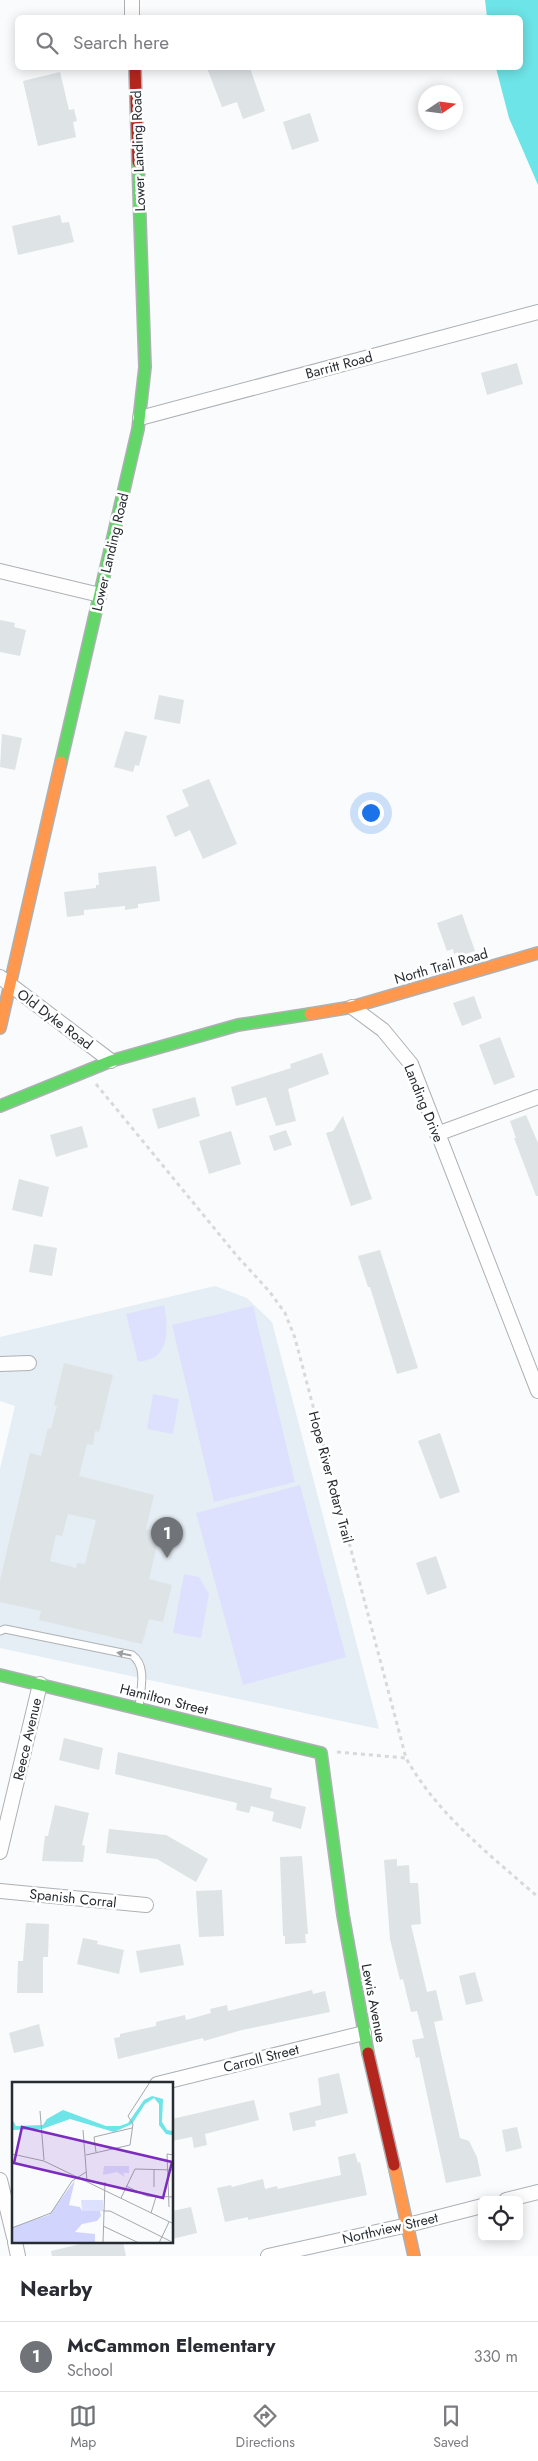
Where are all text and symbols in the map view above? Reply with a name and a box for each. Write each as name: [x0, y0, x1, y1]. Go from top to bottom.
search box: [15, 15, 523, 70]
icon: search: [33, 29, 61, 57]
text: Search here: [73, 29, 169, 56]
north arrow: [418, 85, 463, 130]
street label: Lower Landing Road: [126, 90, 150, 212]
street label: Barritt Road: [303, 346, 375, 384]
street label: Lower Landing Road: [87, 491, 133, 613]
your location: [358, 800, 384, 826]
street label: North Trail Road: [392, 943, 490, 989]
street label: Old Dyke Road: [13, 984, 97, 1054]
street label: Landing Drive: [399, 1061, 449, 1145]
street label: Hope River Rotary Trail: [304, 1409, 358, 1545]
pin: 1: [151, 1517, 183, 1558]
one-way arrow: [115, 1649, 131, 1657]
street label: Hamilton Street: [118, 1678, 211, 1720]
street label: Reece Avenue: [8, 1696, 46, 1782]
street label: Spanish Corral: [29, 1883, 117, 1913]
street label: Lewis Avenue: [357, 1962, 391, 2044]
street label: Carroll Street: [221, 2039, 302, 2077]
inset map: [12, 2082, 174, 2244]
map controls: [478, 2196, 523, 2241]
button: locate: [478, 2196, 523, 2241]
street label: Northview Street: [340, 2207, 441, 2249]
text: Nearby: [20, 2274, 92, 2304]
text: McCammon Elementary: [67, 2332, 275, 2359]
text: 1: [32, 2345, 40, 2368]
text: 330 m: [474, 2345, 518, 2368]
text: School: [67, 2359, 113, 2382]
tab: Map: [69, 2402, 97, 2452]
tab: Directions: [236, 2402, 295, 2452]
tab: Saved: [433, 2402, 469, 2452]

